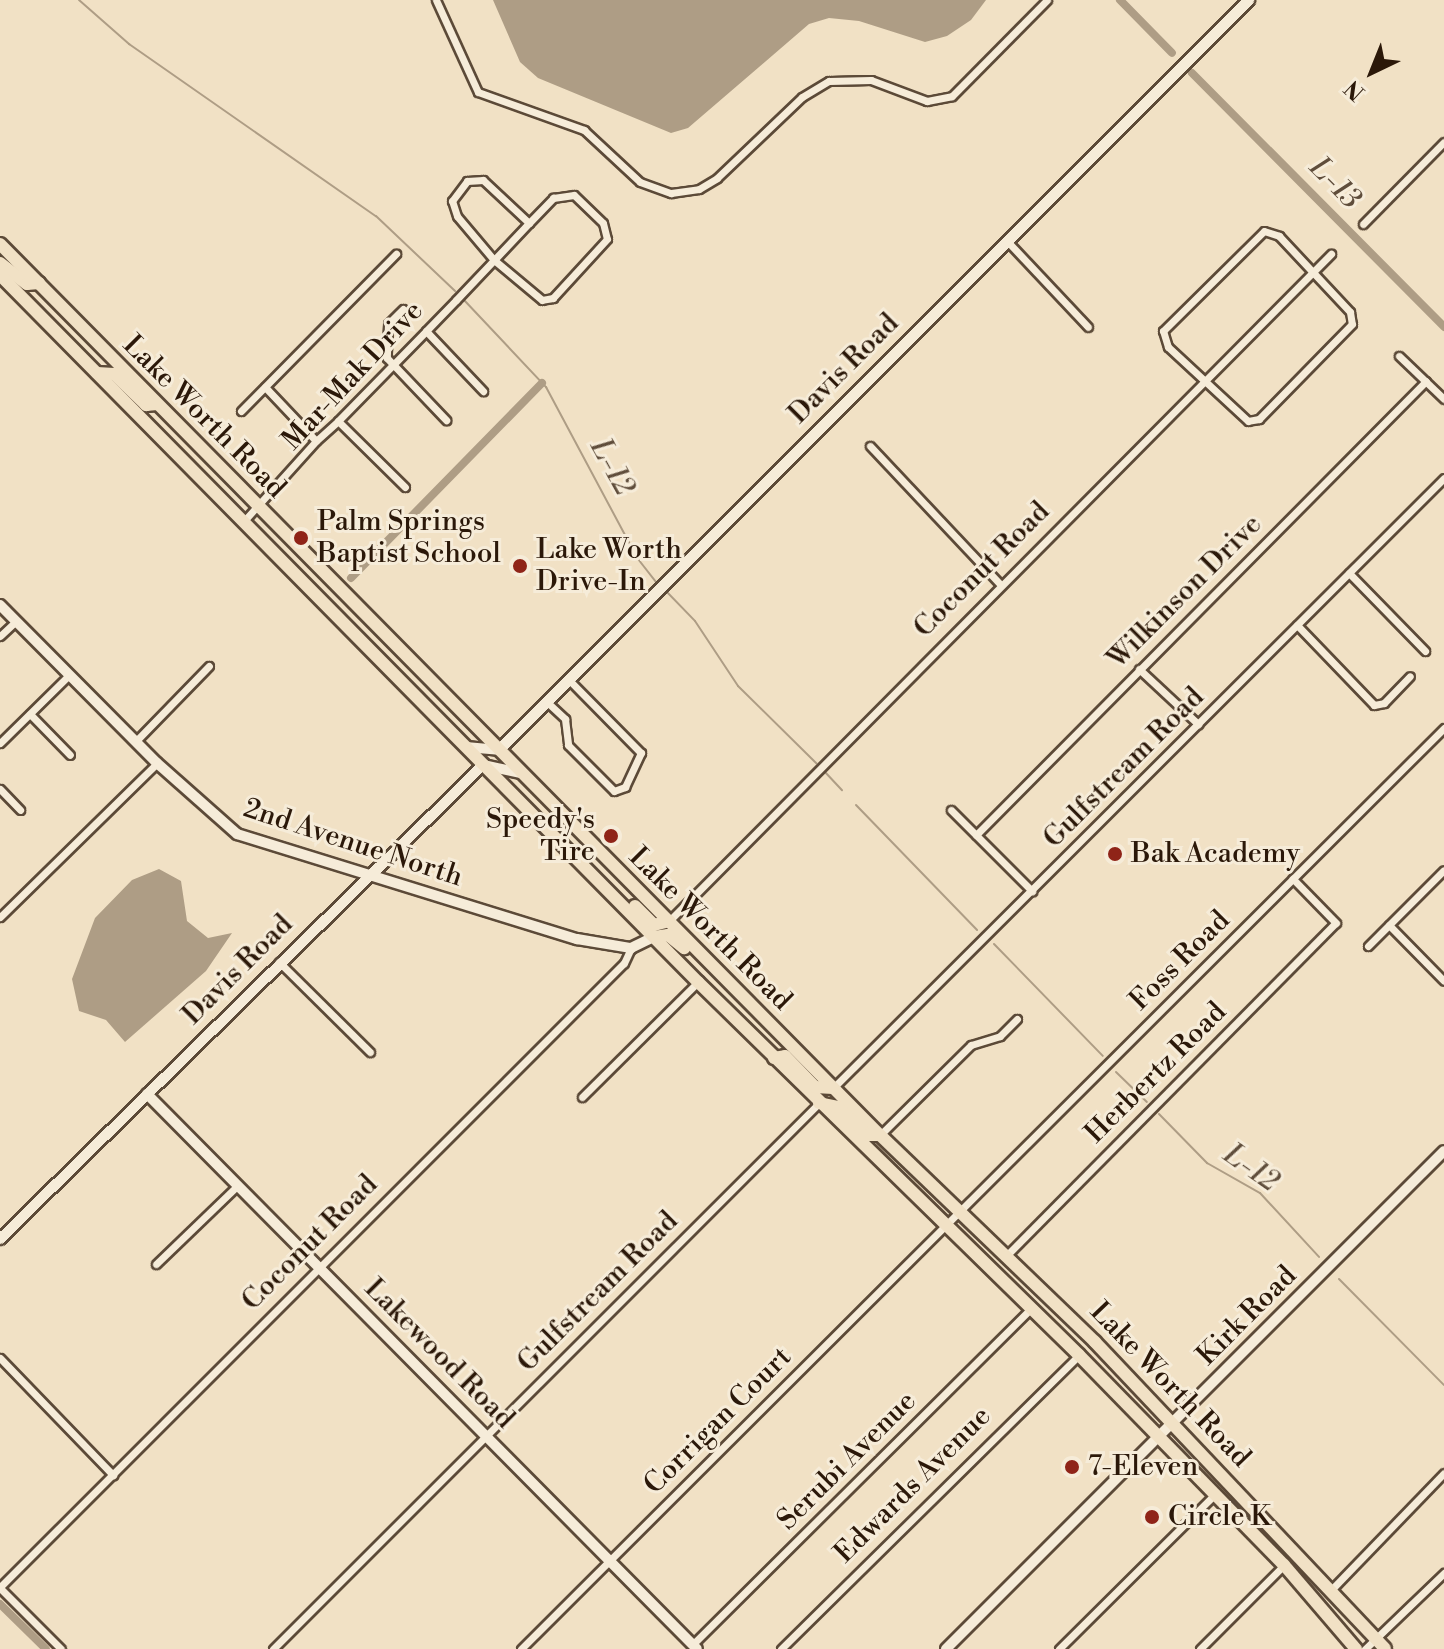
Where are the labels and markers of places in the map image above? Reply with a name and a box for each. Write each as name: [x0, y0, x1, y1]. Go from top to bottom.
place label: Palm Springs Baptist School: [317, 505, 501, 571]
marker: Palm Springs Baptist School: [292, 529, 310, 547]
place label: Lake Worth Drive-In: [536, 533, 682, 599]
marker: Lake Worth Drive-In: [511, 557, 529, 575]
place label: Speedy's Tire: [486, 803, 595, 869]
marker: Speedy's Tire: [602, 827, 620, 845]
place label: Bak Academy: [1131, 837, 1300, 871]
marker: Bak Academy: [1106, 845, 1124, 863]
place label: 7-Eleven: [1088, 1450, 1198, 1484]
marker: 7-Eleven: [1063, 1458, 1081, 1476]
place label: Circle K: [1168, 1500, 1271, 1534]
marker: Circle K: [1143, 1508, 1161, 1526]

